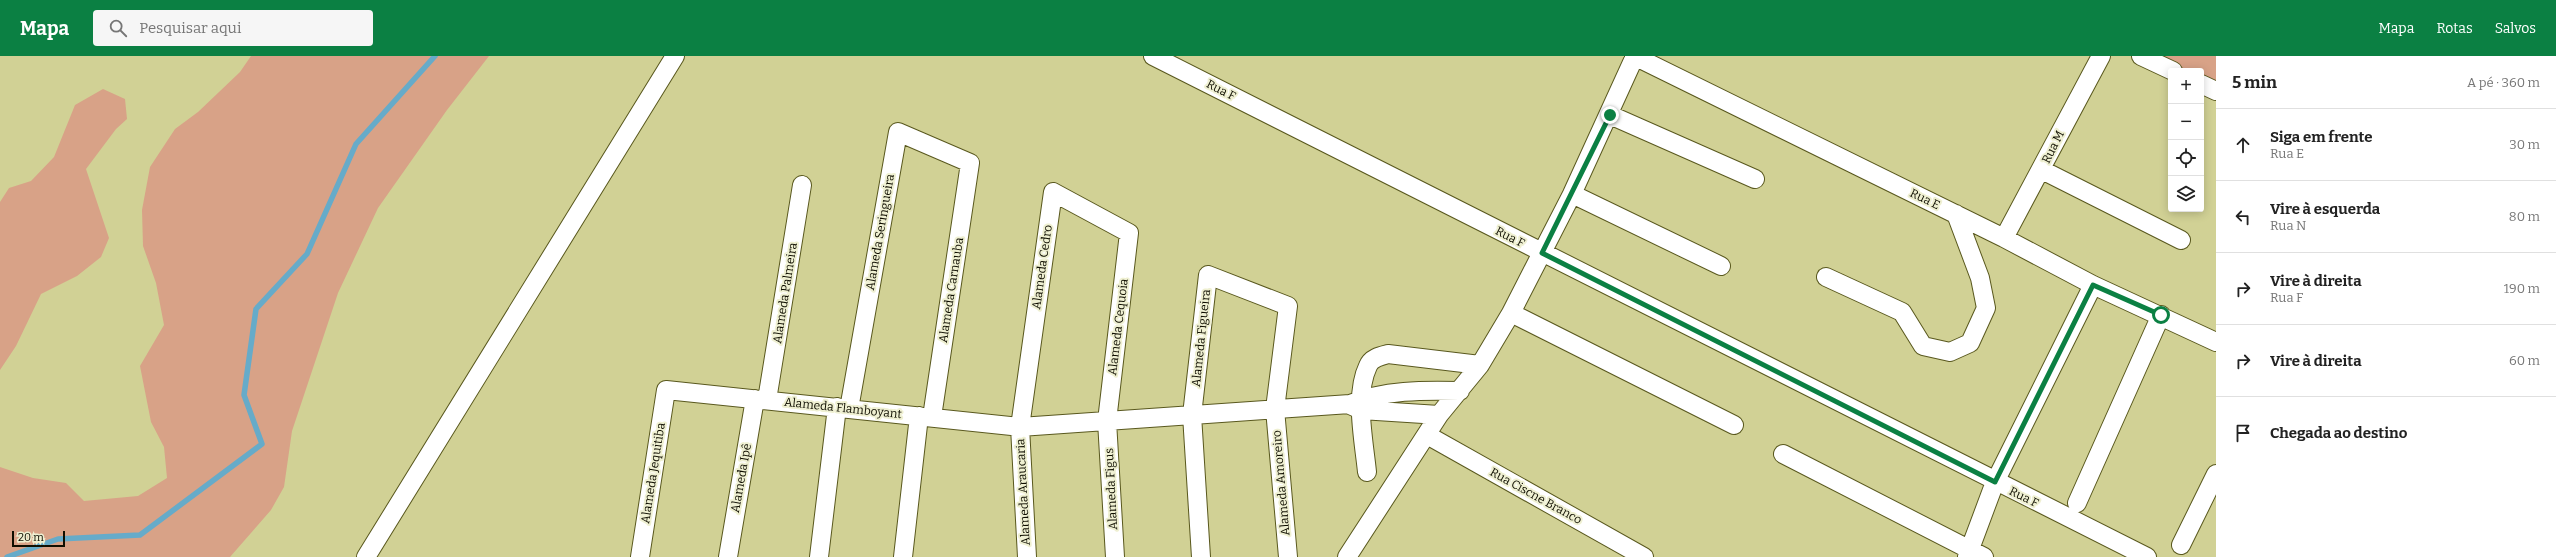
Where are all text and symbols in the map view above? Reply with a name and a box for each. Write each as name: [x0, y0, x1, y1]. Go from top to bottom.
search box: [93, 10, 373, 46]
text: Mapa: [20, 17, 69, 40]
icon: search: [107, 17, 129, 39]
text: Pesquisar aqui: [139, 19, 241, 37]
text: Mapa: [2378, 20, 2414, 37]
text: Rotas: [2436, 20, 2473, 37]
text: Salvos: [2495, 20, 2536, 37]
map controls: [2168, 68, 2204, 212]
button: +: [2168, 68, 2204, 104]
text: 5 min: [2232, 72, 2277, 93]
text: A pé · 360 m: [2467, 75, 2540, 90]
street label: Rua F: [1204, 77, 1238, 103]
button: −: [2168, 104, 2204, 140]
route end: [1601, 106, 1619, 124]
street label: Rua M: [2039, 128, 2067, 166]
text: Siga em frente: [2270, 128, 2373, 146]
icon: ahead: [2232, 134, 2254, 156]
text: 30 m: [2509, 137, 2540, 152]
button: locate: [2168, 140, 2204, 176]
text: Rua E: [2270, 146, 2304, 161]
street label: Alameda Seringueira: [863, 172, 897, 291]
button: layers: [2168, 176, 2204, 212]
street label: Rua E: [1908, 186, 1942, 212]
text: Vire à esquerda: [2270, 200, 2380, 218]
icon: left: [2232, 206, 2254, 228]
text: 80 m: [2509, 209, 2540, 224]
text: Rua N: [2270, 218, 2306, 233]
street label: Alameda Cedro: [1029, 224, 1055, 310]
street label: Rua F: [1493, 224, 1527, 250]
street label: Alameda Carnauba: [936, 236, 966, 344]
street label: Alameda Palmeira: [770, 241, 800, 345]
text: Vire à direita: [2270, 272, 2362, 290]
street label: Alameda Cequoia: [1105, 277, 1131, 376]
icon: right: [2232, 278, 2254, 300]
text: 190 m: [2504, 281, 2540, 296]
street label: Alameda Figueira: [1189, 288, 1213, 387]
text: Rua F: [2270, 290, 2303, 305]
route start: [2152, 306, 2170, 324]
icon: right: [2232, 350, 2254, 372]
text: Vire à direita: [2270, 352, 2362, 370]
text: 60 m: [2509, 353, 2540, 368]
street label: Alameda Flamboyant: [783, 395, 903, 421]
street label: Alameda Jequitiba: [638, 421, 668, 524]
icon: arrive: [2232, 422, 2254, 444]
text: Chegada ao destino: [2270, 424, 2407, 442]
street label: Alameda Amoreiro: [1269, 430, 1293, 536]
street label: Alameda Araucaria: [1013, 438, 1033, 546]
street label: Alameda Ipê: [728, 442, 754, 514]
street label: Alameda Figus: [1102, 447, 1120, 530]
street label: Rua Ciscne Branco: [1488, 465, 1584, 527]
street label: Rua F: [2007, 484, 2041, 510]
scale bar: [12, 529, 65, 548]
text: 20 m: [18, 531, 44, 544]

